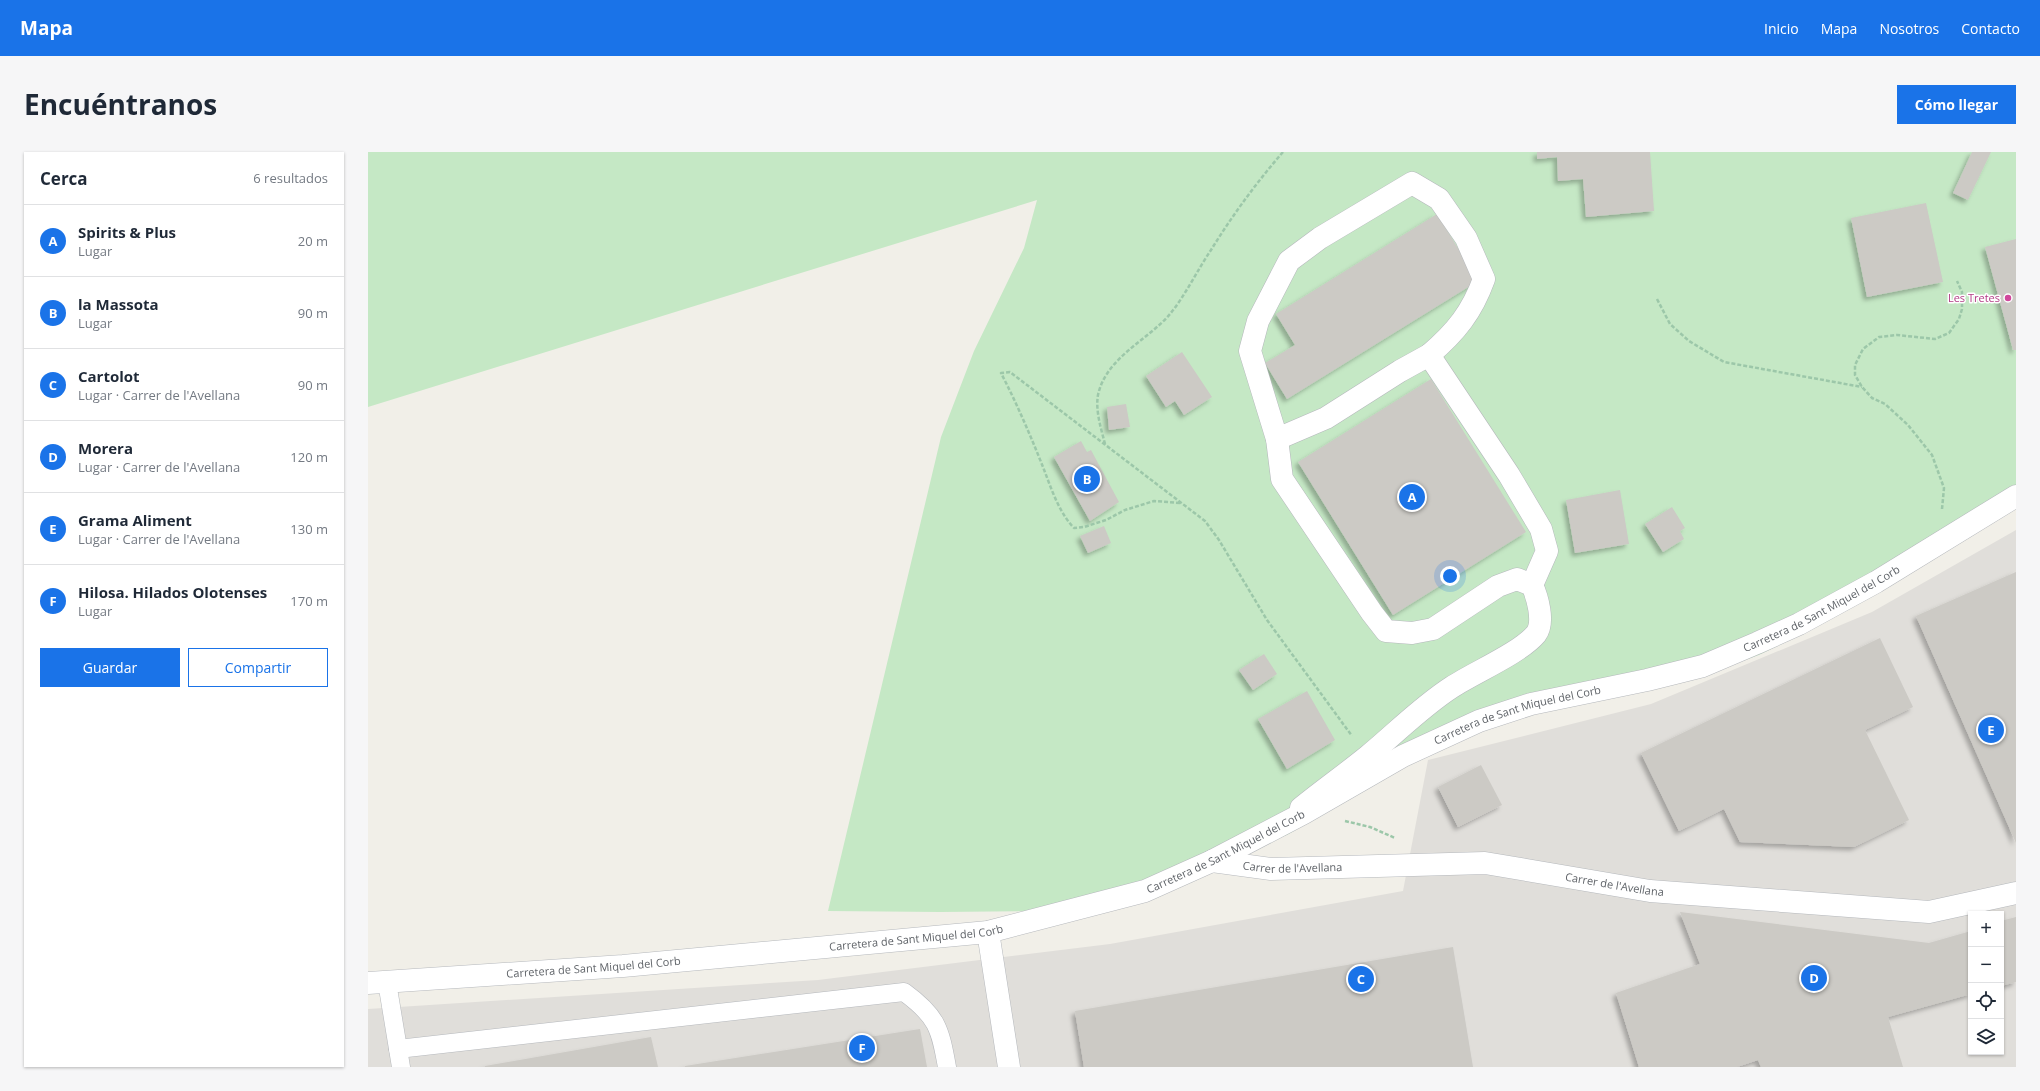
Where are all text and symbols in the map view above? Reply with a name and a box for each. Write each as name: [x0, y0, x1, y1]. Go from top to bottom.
text: Mapa: [20, 15, 73, 41]
text: Inicio: [1764, 19, 1799, 38]
text: Mapa: [1821, 19, 1857, 38]
text: Nosotros: [1879, 19, 1939, 38]
text: Contacto: [1961, 19, 2020, 38]
text: Encuéntranos: [24, 85, 217, 123]
button: Cómo llegar: [1897, 85, 2016, 124]
text: Cerca: [40, 167, 88, 190]
text: 6 resultados: [253, 169, 328, 187]
text: Spirits & Plus: [78, 222, 176, 242]
text: A: [49, 232, 57, 250]
text: 20 m: [298, 232, 328, 250]
text: Lugar: [78, 242, 112, 260]
place label: Les Tretes: [1948, 290, 2000, 305]
marker: Les Tretes: [2003, 293, 2013, 303]
text: la Massota: [78, 294, 159, 314]
text: B: [49, 304, 57, 322]
text: 90 m: [298, 304, 328, 322]
text: Lugar: [78, 314, 112, 332]
text: Cartolot: [78, 366, 140, 386]
text: C: [49, 376, 57, 394]
text: 90 m: [298, 376, 328, 394]
text: Lugar · Carrer de l'Avellana: [78, 386, 240, 404]
text: Morera: [78, 438, 133, 458]
text: D: [48, 448, 58, 466]
text: 120 m: [290, 448, 328, 466]
text: Lugar · Carrer de l'Avellana: [78, 458, 240, 476]
pin: B: [1074, 464, 1100, 494]
pin: A: [1399, 482, 1425, 512]
text: Grama Aliment: [78, 510, 192, 530]
text: E: [49, 520, 57, 538]
text: 130 m: [290, 520, 328, 538]
text: Lugar · Carrer de l'Avellana: [78, 530, 240, 548]
street label: Carretera de Sant Miquel del Corb: [1741, 561, 1902, 655]
your location: [1440, 566, 1460, 586]
text: Hilosa. Hilados Olotenses: [78, 582, 267, 602]
text: F: [49, 592, 57, 610]
text: 170 m: [290, 592, 328, 610]
text: Lugar: [78, 602, 112, 620]
button: Guardar: [40, 648, 180, 687]
button: Compartir: [188, 648, 328, 687]
street label: Carretera de Sant Miquel del Corb: [1431, 682, 1602, 748]
pin: E: [1978, 715, 2004, 745]
street label: Carretera de Sant Miquel del Corb: [1144, 806, 1307, 896]
street label: Carrer de l'Avellana: [1242, 857, 1343, 876]
street label: Carrer de l'Avellana: [1564, 869, 1664, 899]
map controls: [1968, 911, 2004, 1055]
button: +: [1968, 911, 2004, 947]
street label: Carretera de Sant Miquel del Corb: [828, 920, 1005, 954]
button: −: [1968, 947, 2004, 983]
street label: Carretera de Sant Miquel del Corb: [506, 953, 681, 981]
pin: D: [1801, 963, 1827, 993]
pin: C: [1348, 964, 1374, 994]
button: locate: [1968, 983, 2004, 1019]
button: layers: [1968, 1019, 2004, 1055]
pin: F: [849, 1033, 875, 1063]

